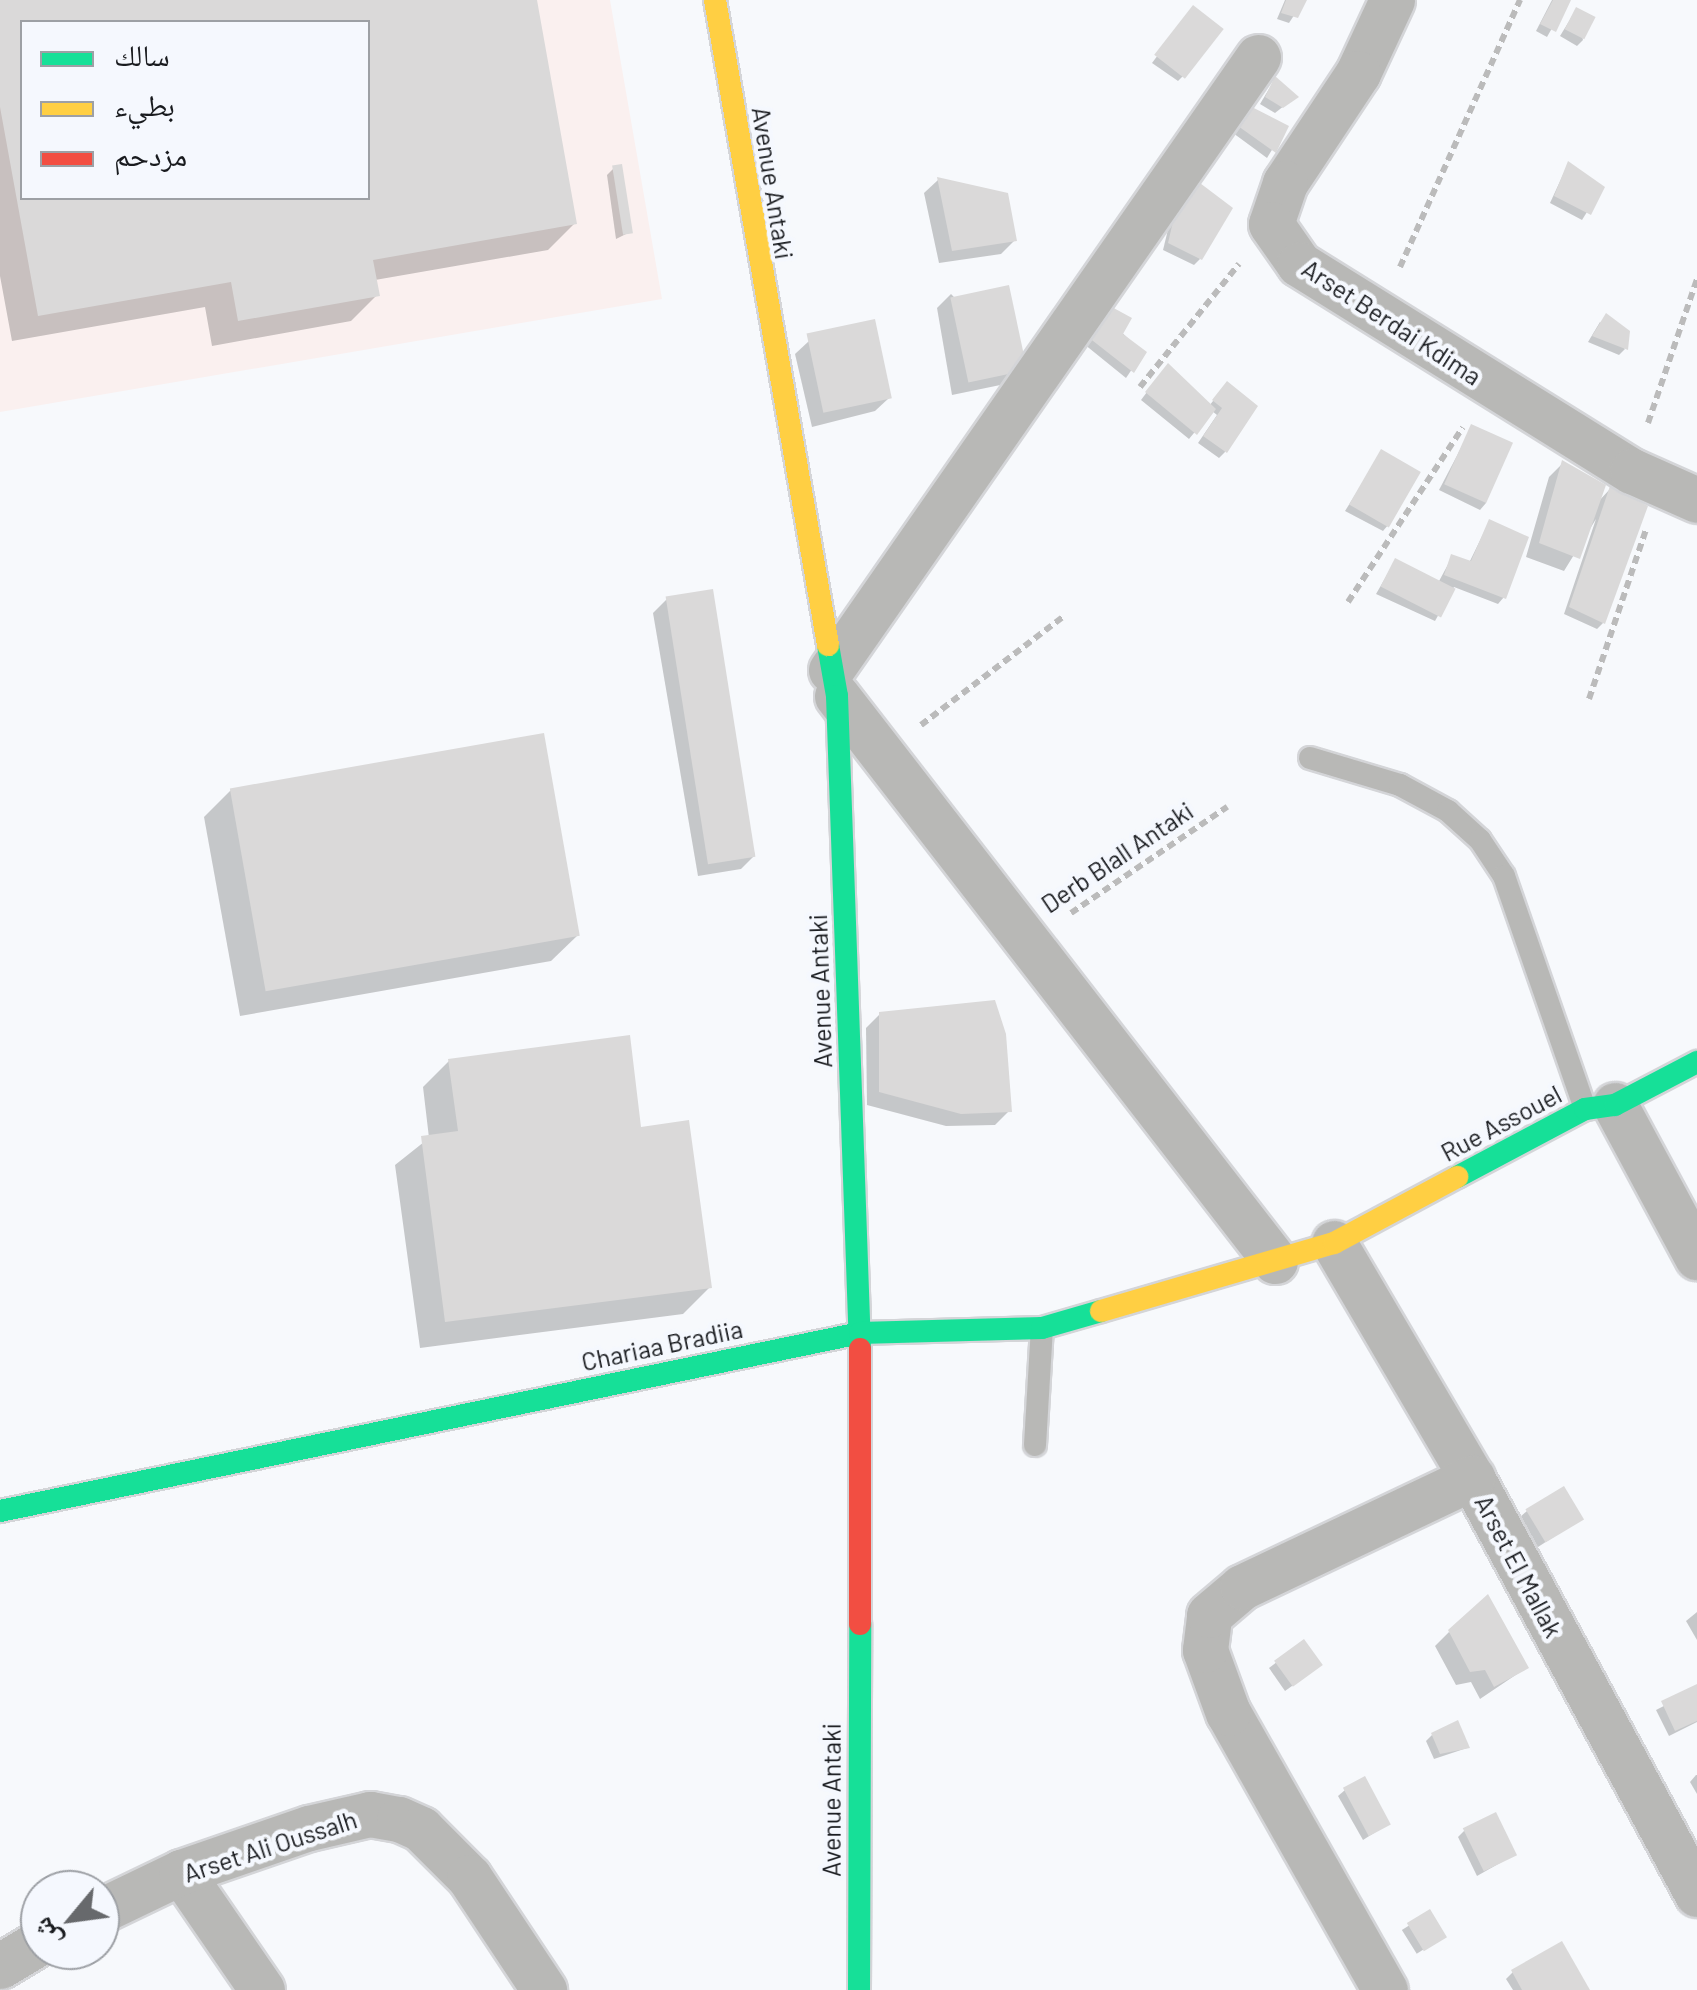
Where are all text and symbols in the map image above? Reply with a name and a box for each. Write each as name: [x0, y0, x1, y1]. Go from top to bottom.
legend: [20, 20, 370, 200]
text: سالك: [114, 36, 170, 72]
text: بطيء: [114, 86, 175, 122]
street label: Avenue Antaki: [746, 105, 800, 261]
text: مزدحم: [114, 136, 187, 172]
street label: Arset Berdai Kdima: [1297, 253, 1487, 391]
street label: Derb Blall Antaki: [1035, 795, 1199, 919]
street label: Avenue Antaki: [802, 914, 838, 1068]
street label: Rue Assouel: [1436, 1079, 1566, 1167]
street label: Chariaa Bradiia: [579, 1313, 745, 1377]
street label: Arset El Mallak: [1469, 1490, 1569, 1642]
street label: Avenue Antaki: [816, 1723, 846, 1877]
street label: Arset Ali Oussalh: [180, 1804, 360, 1888]
north arrow: [20, 1870, 120, 1970]
text: ش: [23, 1912, 68, 1955]

